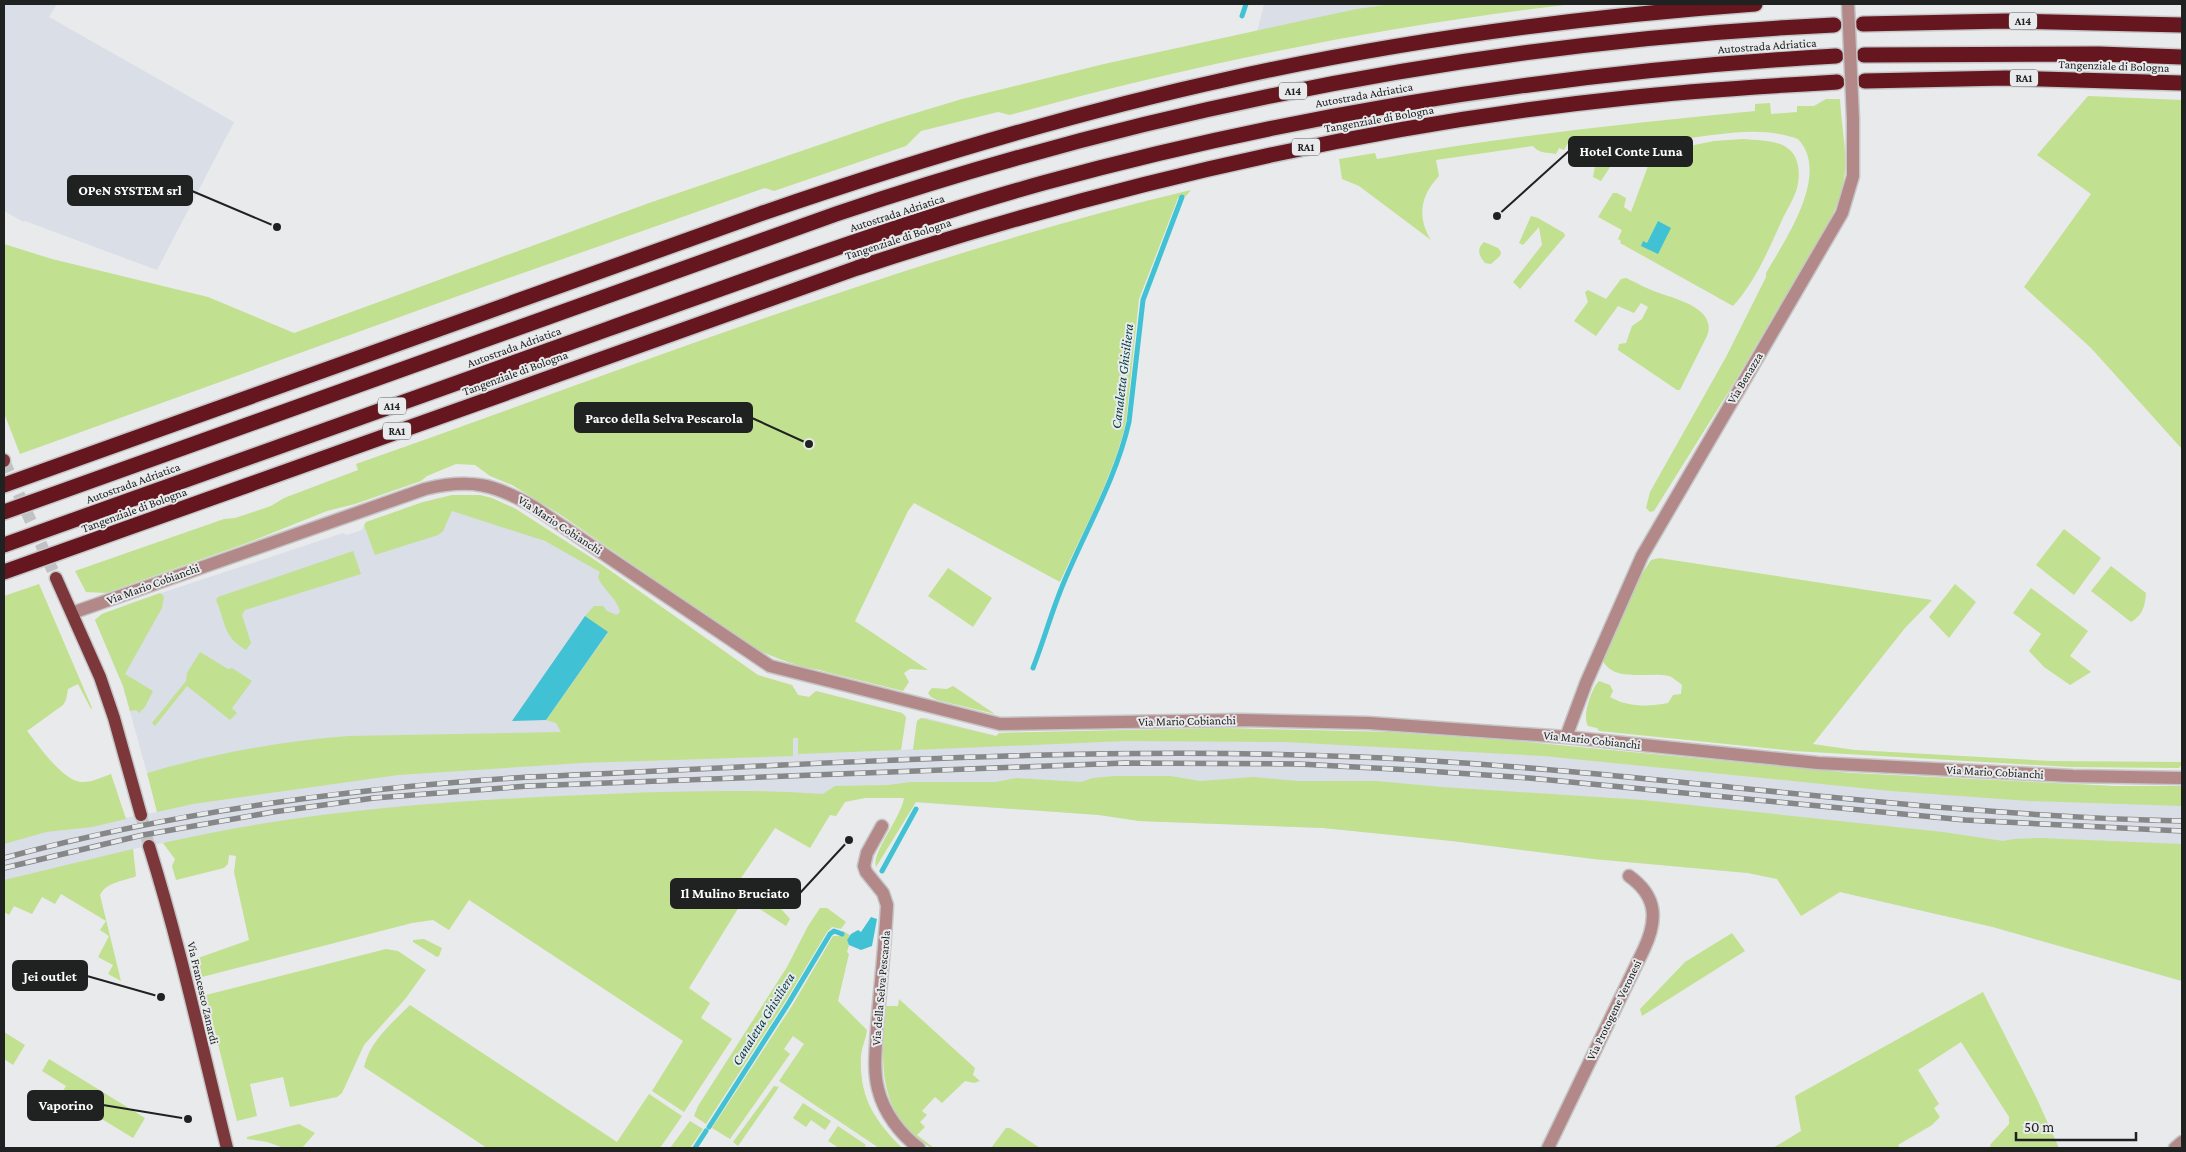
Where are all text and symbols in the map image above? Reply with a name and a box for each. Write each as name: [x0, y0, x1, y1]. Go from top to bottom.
road number: A14: [2009, 12, 2037, 30]
street label: Autostrada Adriatica: [1717, 36, 1817, 56]
street label: Tangenziale di Bologna: [2058, 57, 2170, 75]
road number: RA1: [2010, 70, 2038, 86]
street label: Autostrada Adriatica: [1314, 79, 1414, 110]
road number: A14: [1279, 82, 1307, 100]
street label: Tangenziale di Bologna: [1323, 102, 1435, 136]
callout: Hotel Conte Luna: [1569, 137, 1692, 166]
road number: RA1: [1292, 138, 1320, 156]
text: Hotel Conte Luna: [1579, 143, 1683, 159]
callout: OPeN SYSTEM srl: [68, 176, 192, 205]
text: OPeN SYSTEM srl: [78, 182, 182, 198]
street label: Autostrada Adriatica: [848, 191, 947, 235]
street label: Tangenziale di Bologna: [843, 215, 953, 263]
water label: Canaletta Ghisiliera: [1108, 322, 1136, 430]
street label: Autostrada Adriatica: [465, 323, 563, 371]
street label: Tangenziale di Bologna: [460, 347, 570, 399]
street label: Via Benazza: [1724, 350, 1766, 406]
road number: A14: [378, 398, 406, 414]
callout: Parco della Selva Pescarola: [575, 403, 752, 432]
text: Parco della Selva Pescarola: [585, 410, 743, 426]
road number: RA1: [383, 422, 411, 440]
street label: Autostrada Adriatica: [84, 459, 182, 507]
street label: Tangenziale di Bologna: [79, 484, 189, 536]
street label: Via Mario Cobianchi: [515, 493, 605, 557]
street label: Via Mario Cobianchi: [105, 561, 201, 607]
street label: Via Mario Cobianchi: [1138, 713, 1236, 729]
street label: Via Mario Cobianchi: [1543, 728, 1641, 752]
street label: Via Mario Cobianchi: [1946, 762, 2044, 782]
callout: Il Mulino Bruciato: [671, 879, 800, 908]
text: Il Mulino Bruciato: [681, 885, 789, 901]
street label: Via della Selva Pescarola: [869, 929, 893, 1046]
street label: Via Francesco Zanardi: [184, 940, 222, 1046]
street label: Via Protogene Veronesi: [1584, 958, 1644, 1062]
callout: Jei outlet: [13, 961, 87, 990]
text: Jei outlet: [21, 968, 78, 984]
water label: Canaletta Ghisiliera: [728, 970, 798, 1068]
callout: Vaporino: [28, 1091, 103, 1120]
text: Vaporino: [38, 1097, 93, 1113]
scale bar: [2016, 1110, 2136, 1142]
text: 50 m: [2024, 1119, 2054, 1135]

